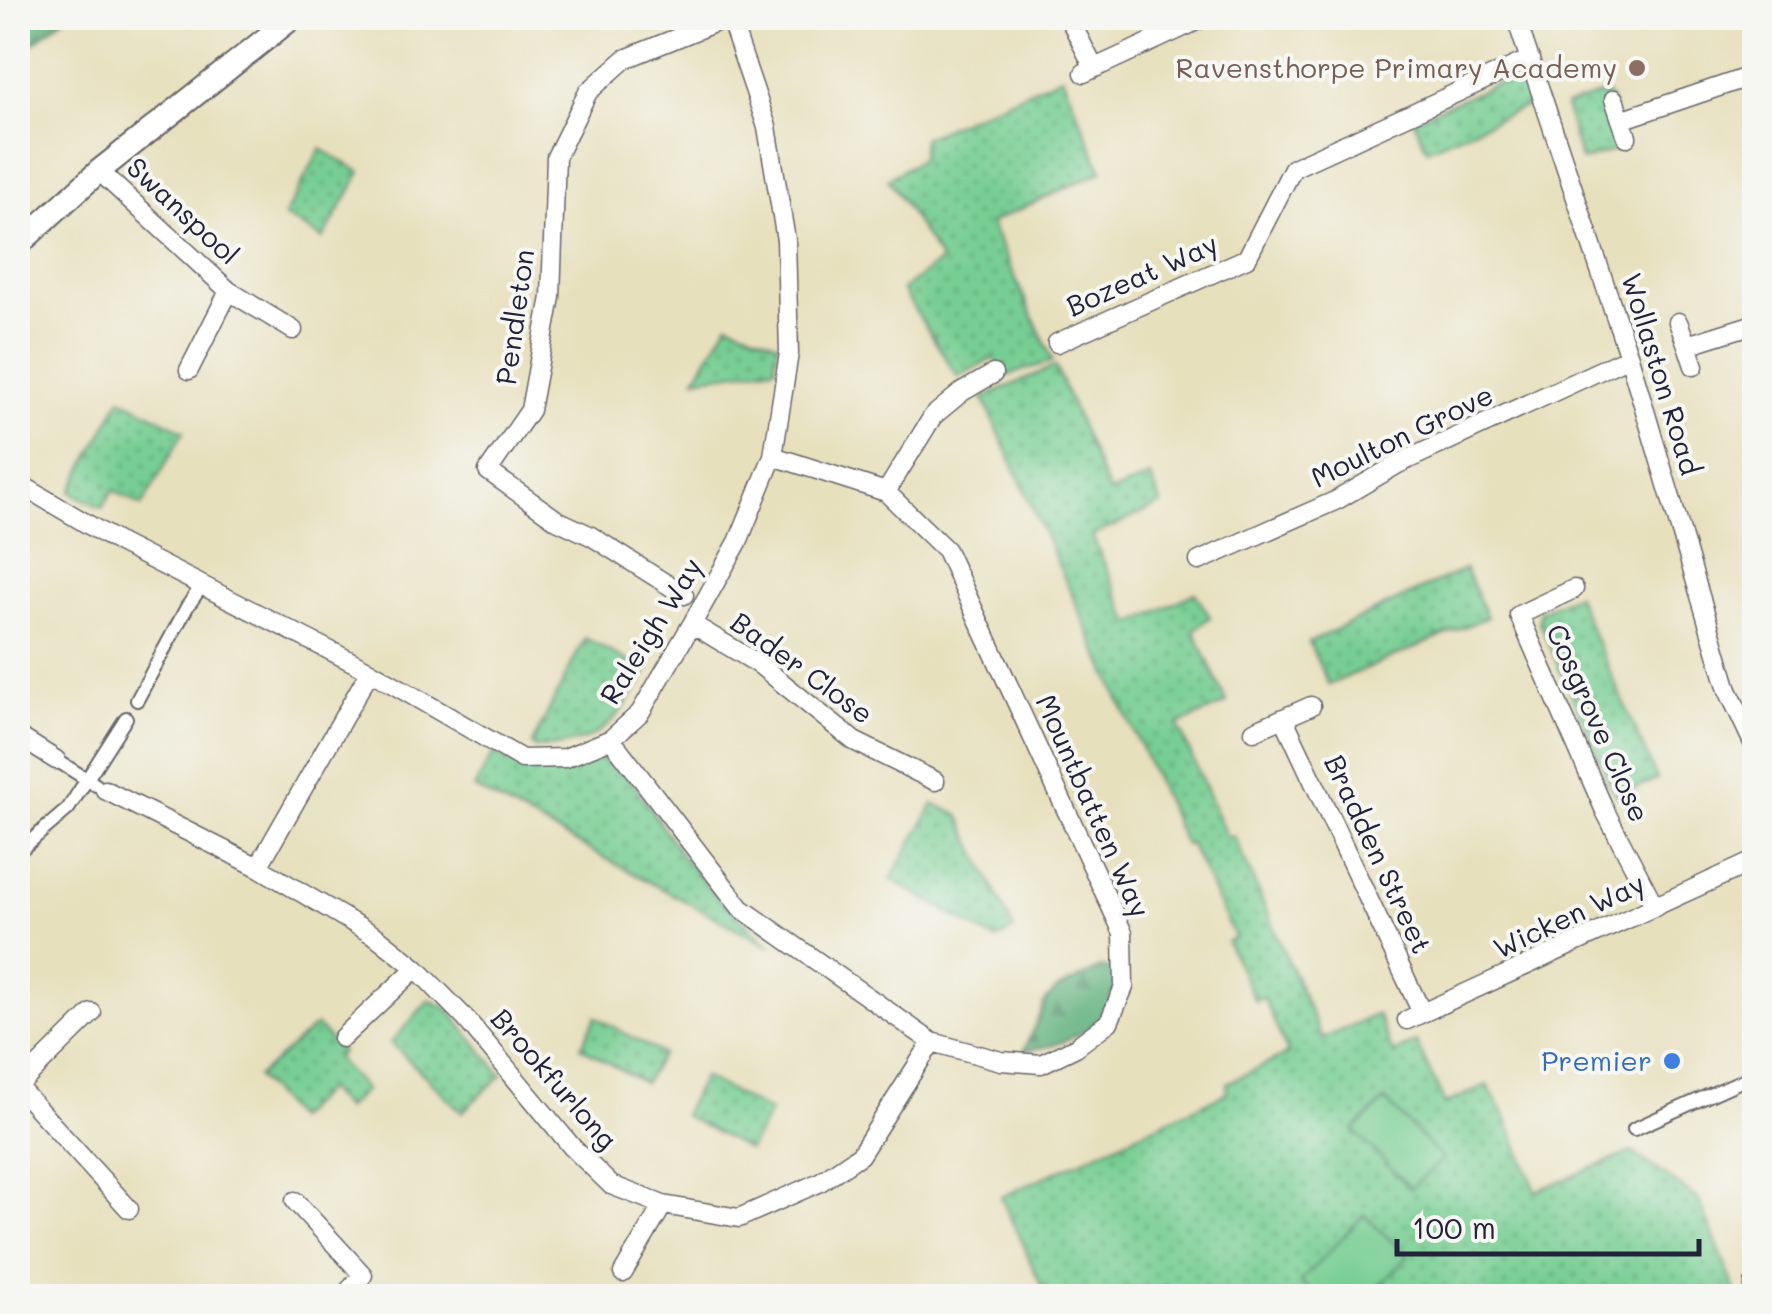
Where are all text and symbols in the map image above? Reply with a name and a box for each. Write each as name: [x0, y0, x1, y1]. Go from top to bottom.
place label: Ravensthorpe Primary Academy: [1176, 49, 1617, 85]
marker: Ravensthorpe Primary Academy: [1626, 57, 1648, 79]
street label: Swanspool: [120, 149, 248, 272]
street label: Bozeat Way: [1060, 225, 1223, 324]
street label: Pendleton: [487, 247, 541, 387]
street label: Wollaston Road: [1614, 268, 1710, 479]
street label: Moulton Grove: [1305, 375, 1499, 495]
street label: Raleigh Way: [591, 551, 709, 710]
street label: Bader Close: [724, 603, 881, 731]
street label: Cosgrove Close: [1539, 618, 1659, 827]
street label: Mountbatten Way: [1029, 688, 1159, 923]
street label: Bradden Street: [1317, 748, 1441, 959]
street label: Wicken Way: [1487, 864, 1650, 966]
street label: Brookfurlong: [484, 1000, 626, 1156]
place label: Premier: [1541, 1042, 1652, 1078]
marker: Premier: [1661, 1050, 1683, 1072]
scale bar: [1397, 1194, 1700, 1256]
text: 100 m: [1412, 1207, 1496, 1247]

